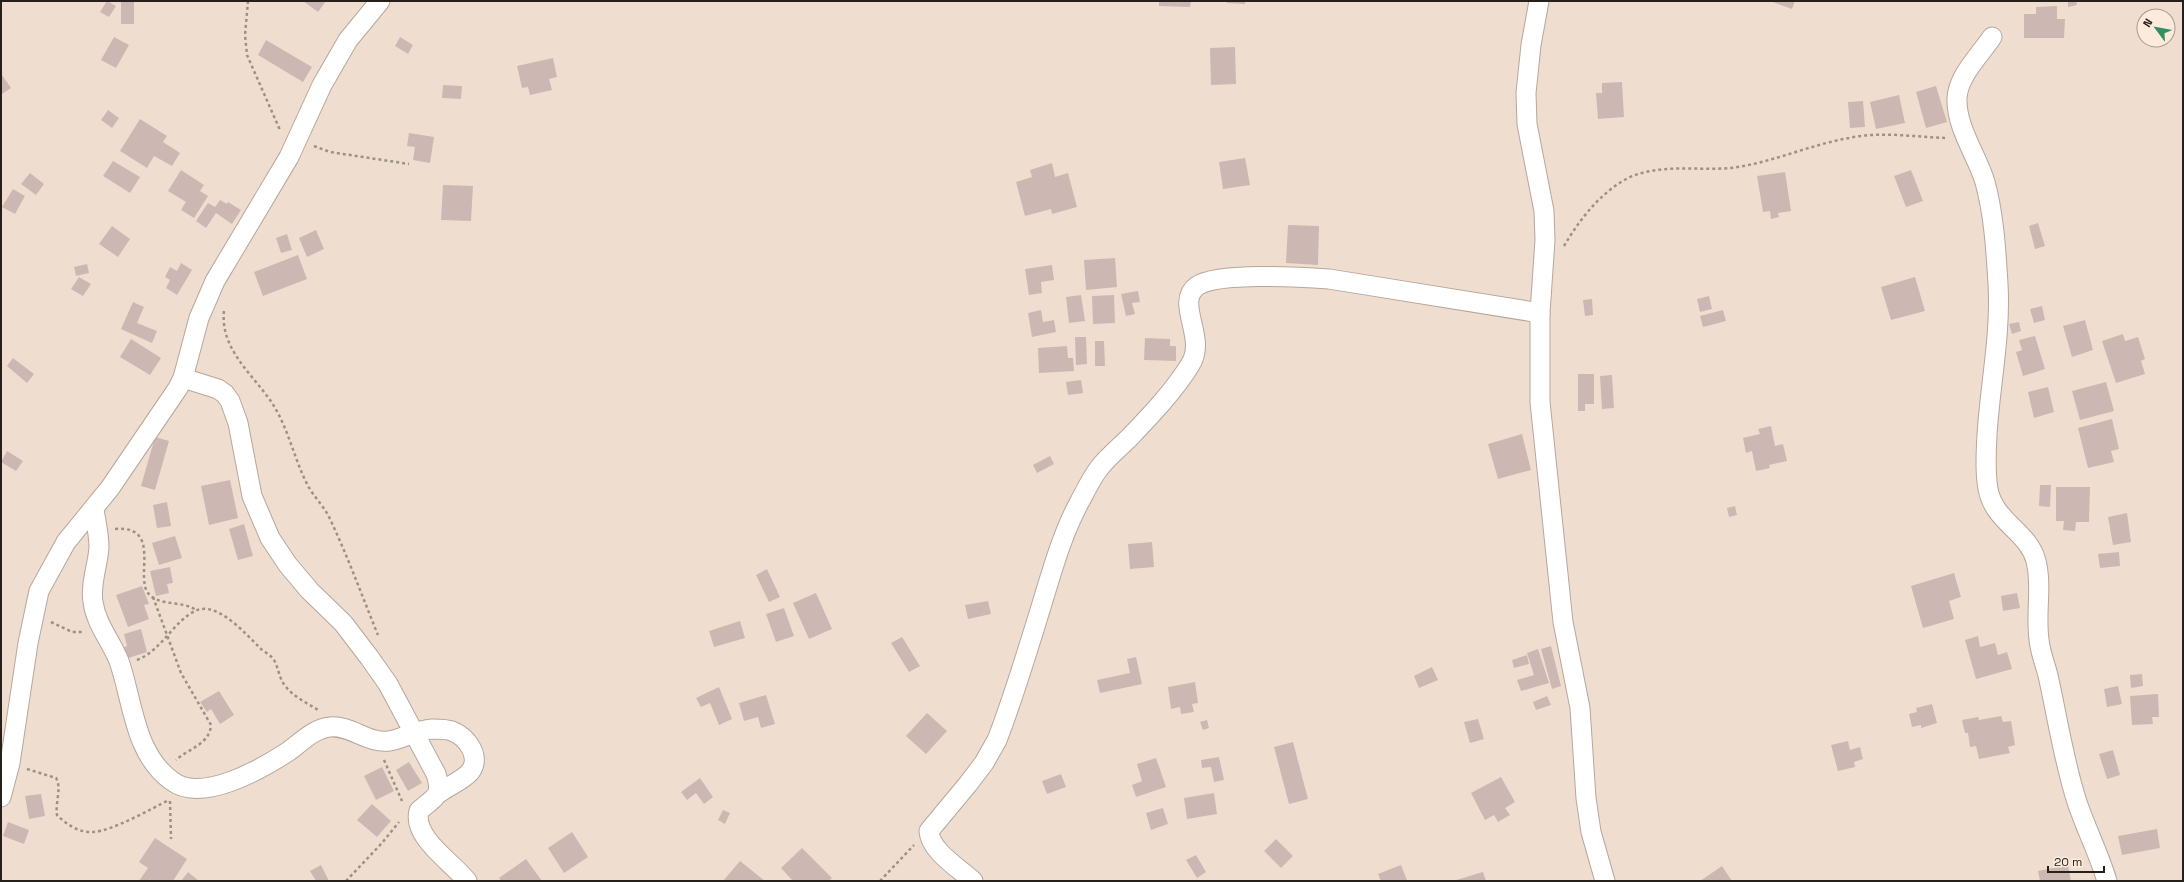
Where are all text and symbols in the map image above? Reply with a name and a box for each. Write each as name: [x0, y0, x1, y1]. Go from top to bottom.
north arrow: [2136, 8, 2176, 48]
text: N: [2140, 16, 2155, 30]
scale bar: [2048, 848, 2104, 874]
text: 20 m: [2054, 854, 2082, 870]

